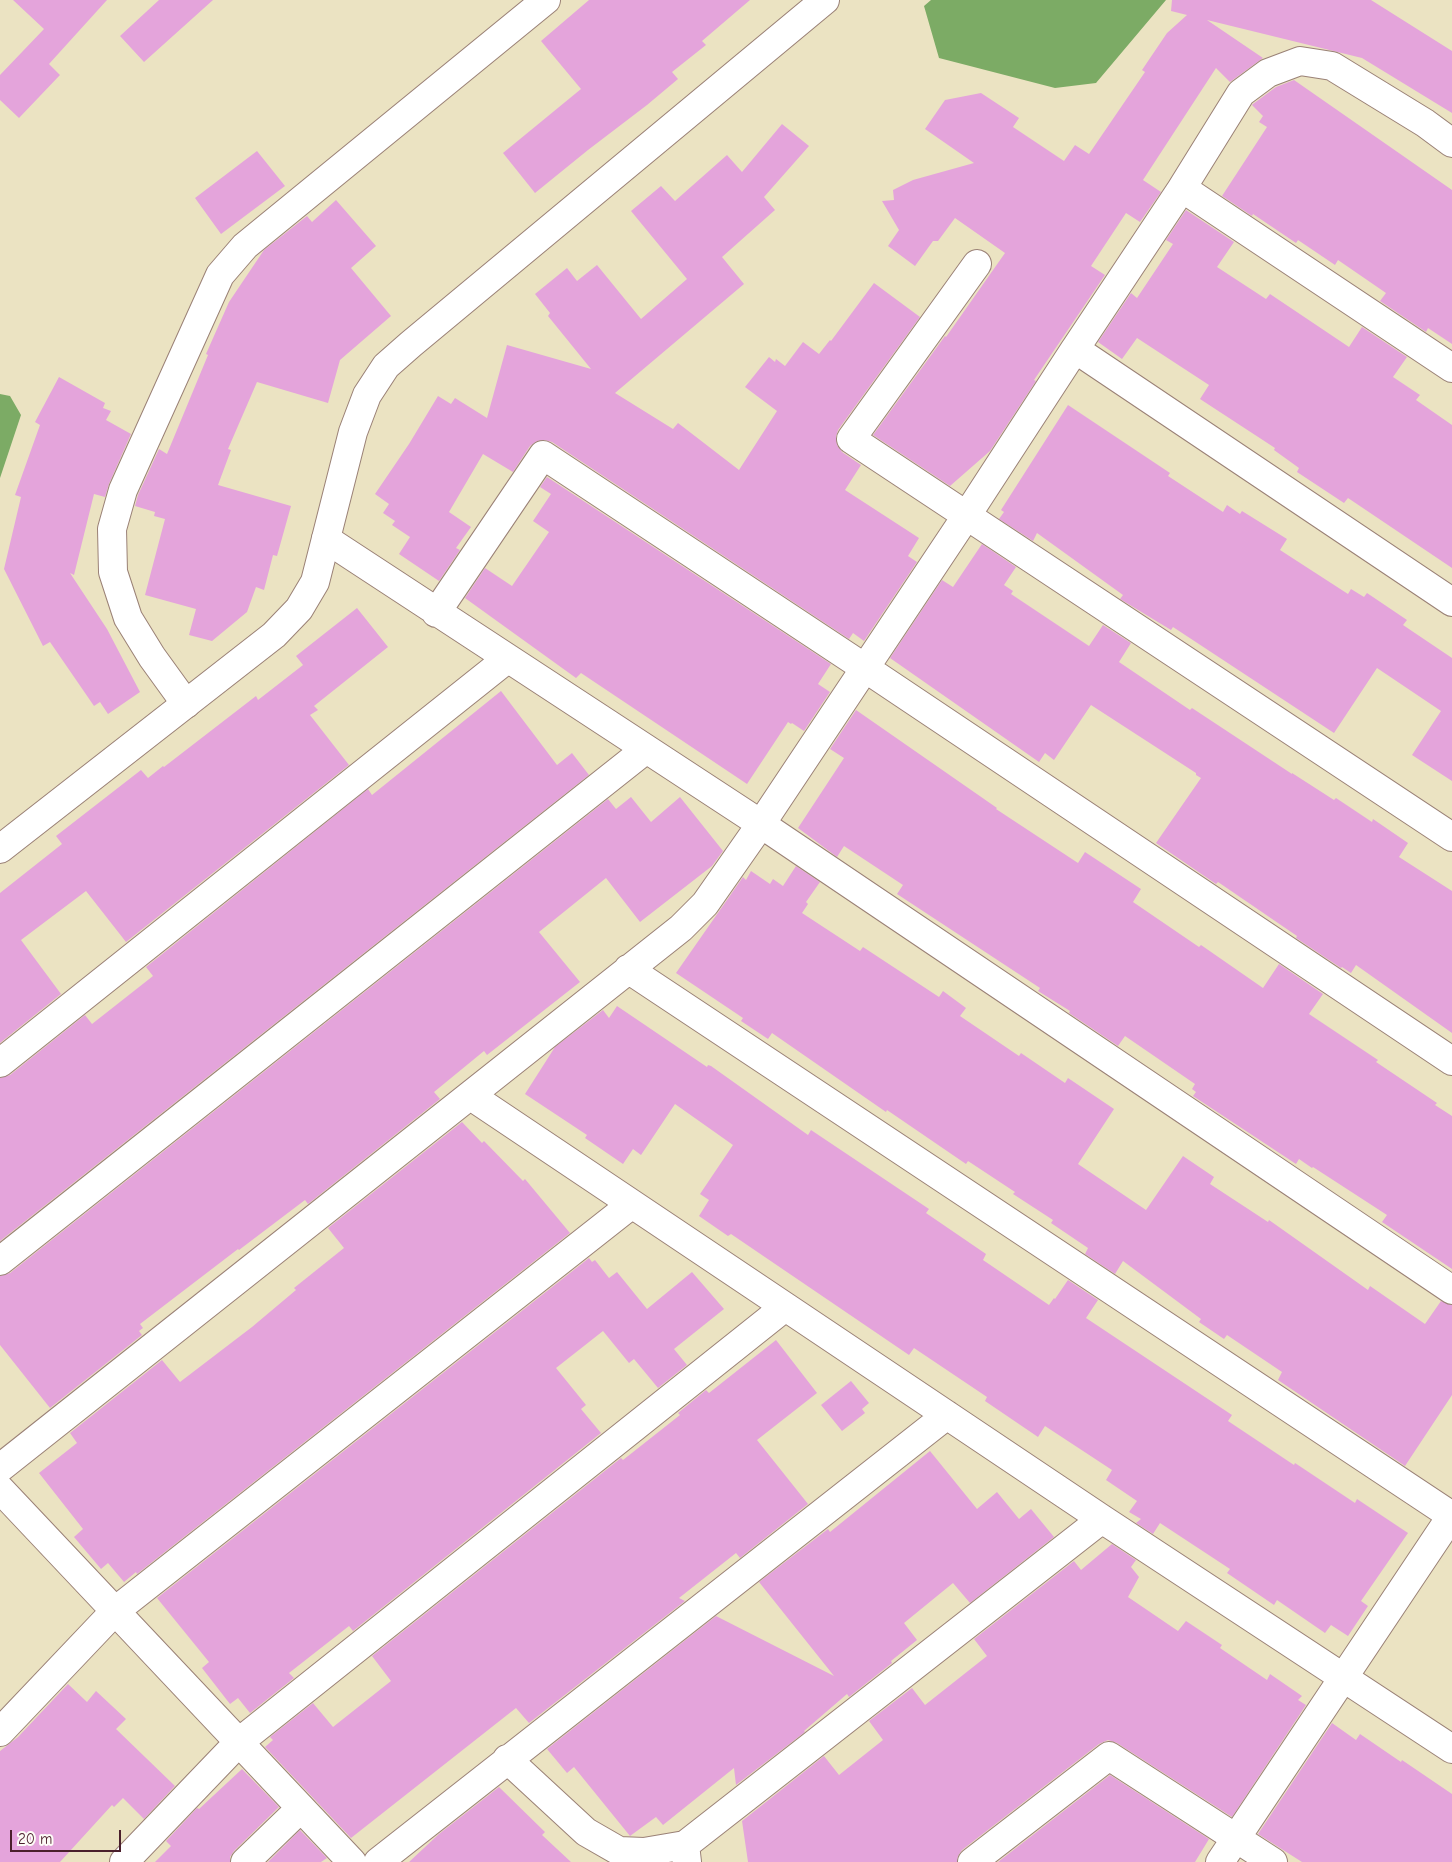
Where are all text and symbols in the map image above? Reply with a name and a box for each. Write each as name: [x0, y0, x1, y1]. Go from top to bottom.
scale bar: [12, 1820, 124, 1852]
text: 20 m: [18, 1830, 52, 1848]

